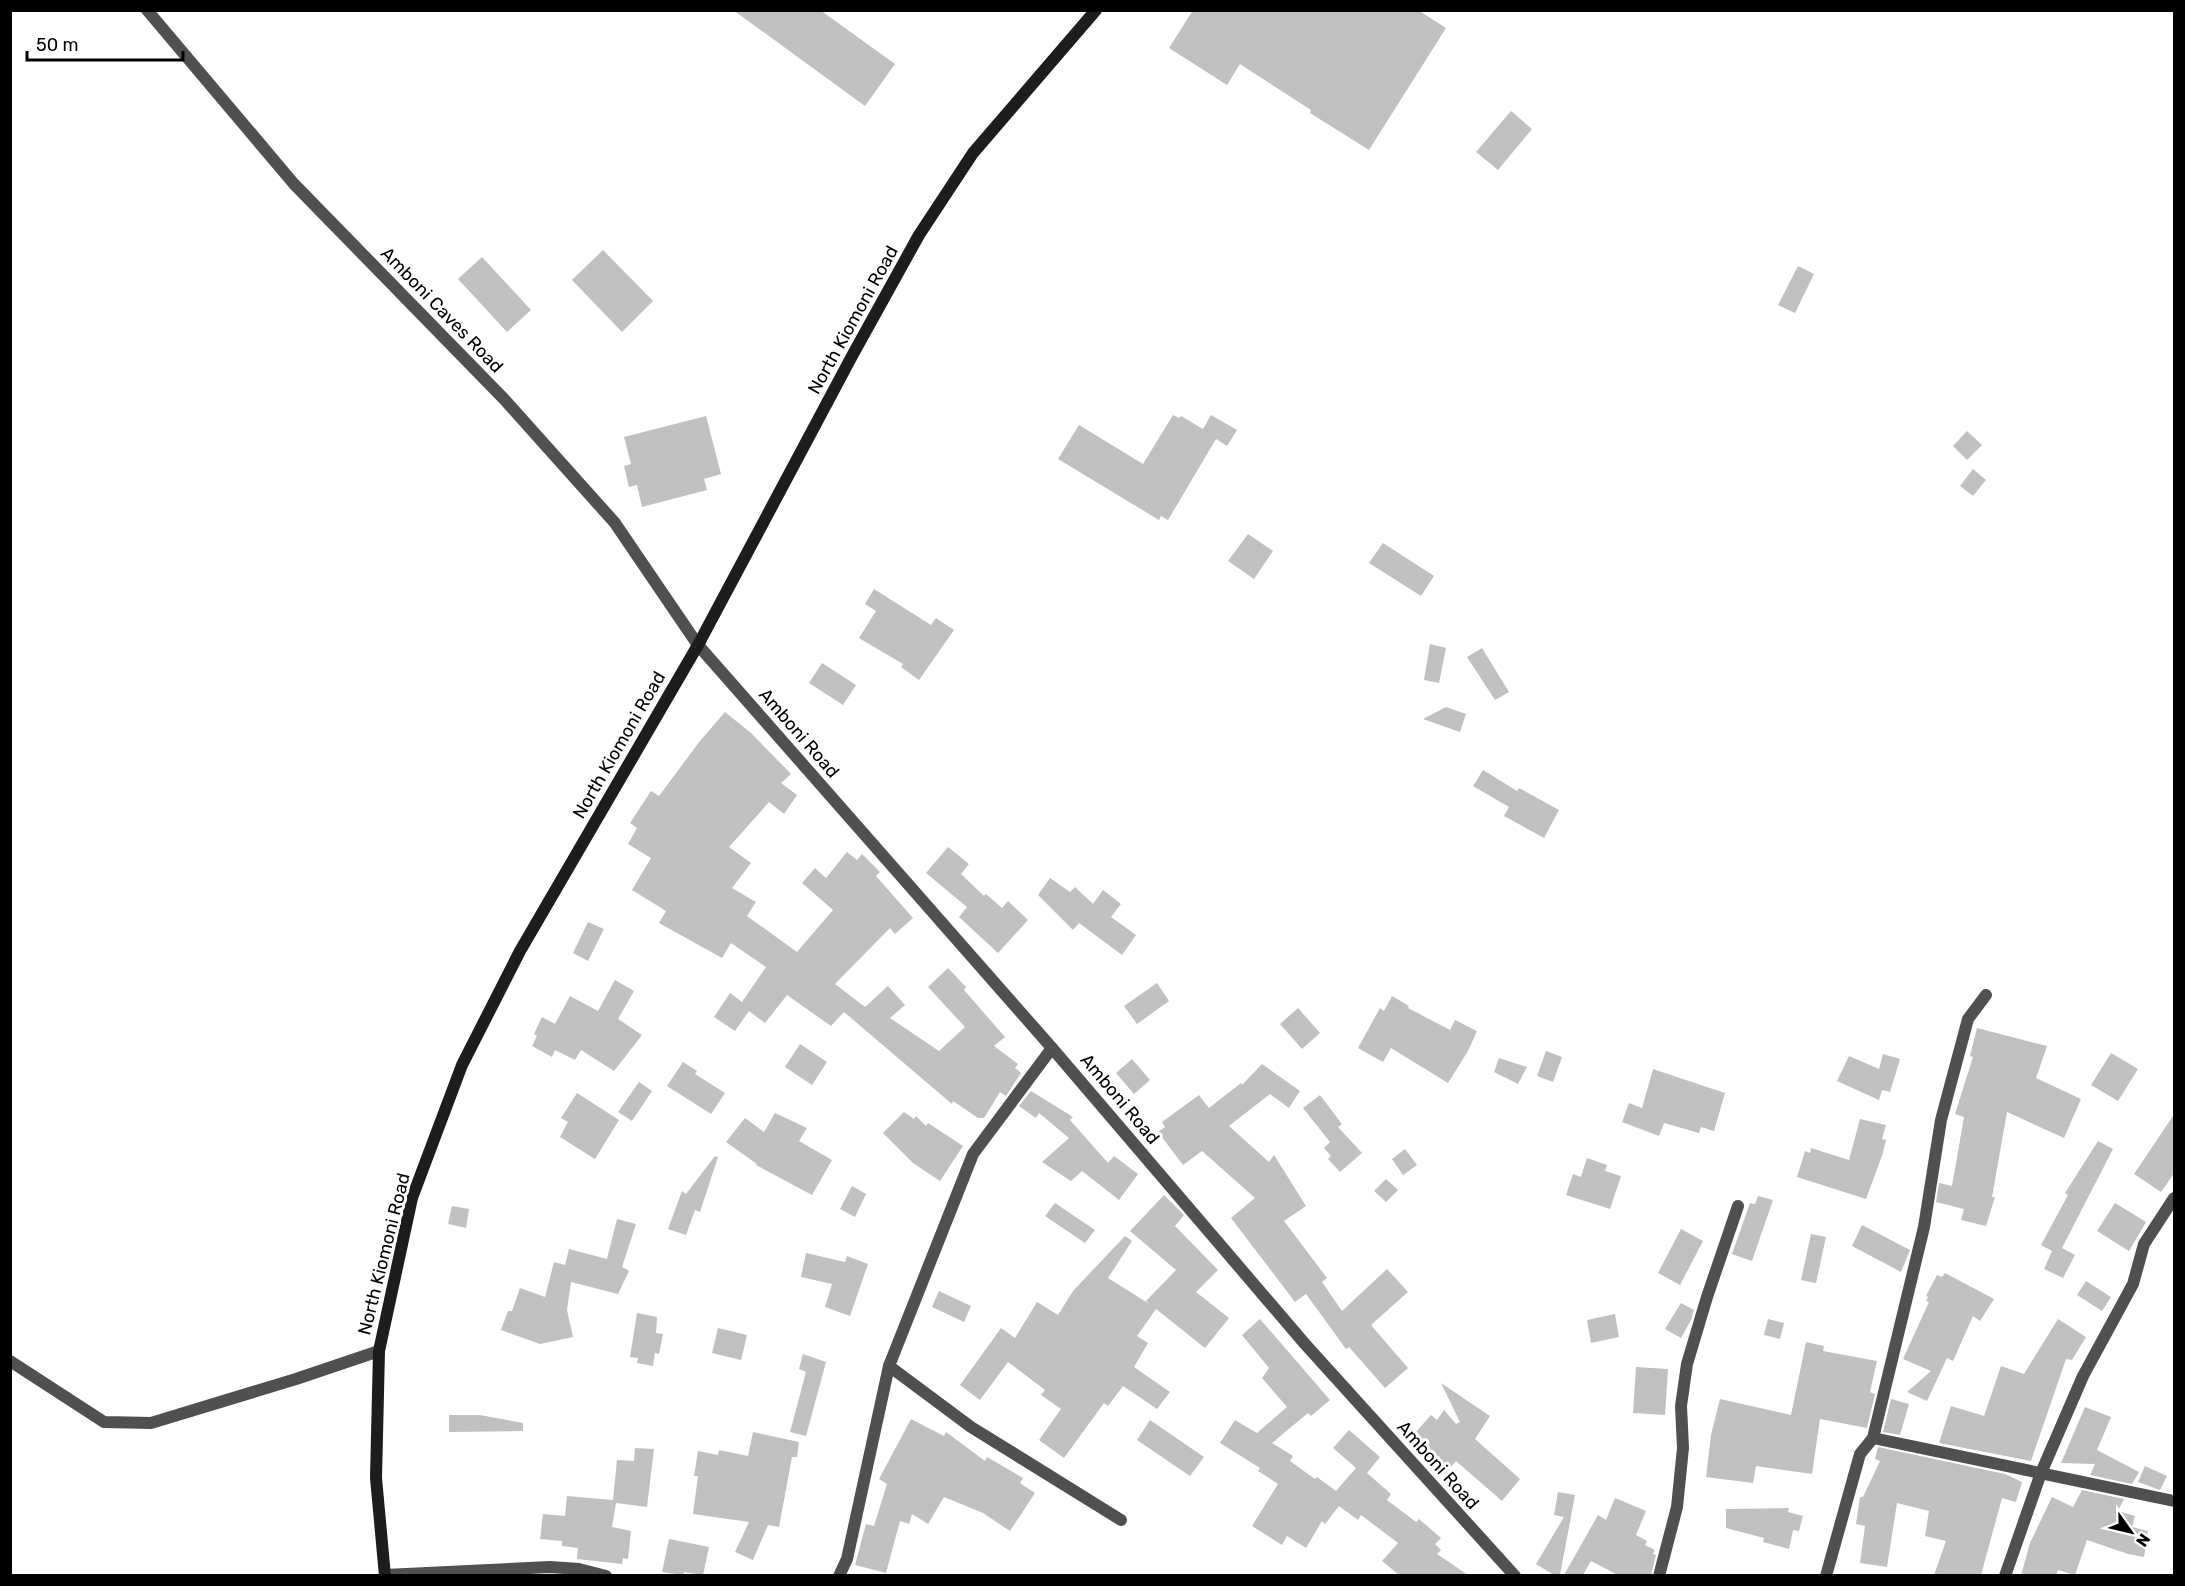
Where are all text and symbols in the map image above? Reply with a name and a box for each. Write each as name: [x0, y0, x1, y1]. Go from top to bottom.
scale bar: [27, 24, 183, 62]
text: 50 m: [36, 34, 79, 56]
street label: Amboni Caves Road: [376, 242, 508, 378]
street label: North Kiomoni Road: [803, 242, 903, 398]
street label: North Kiomoni Road: [568, 668, 670, 822]
street label: Amboni Road: [754, 684, 844, 782]
street label: Amboni Road: [1076, 1049, 1164, 1149]
street label: North Kiomoni Road: [353, 1171, 415, 1337]
street label: Amboni Road: [1393, 1416, 1483, 1514]
north arrow: [2101, 1502, 2161, 1562]
text: N: [2132, 1530, 2154, 1550]

